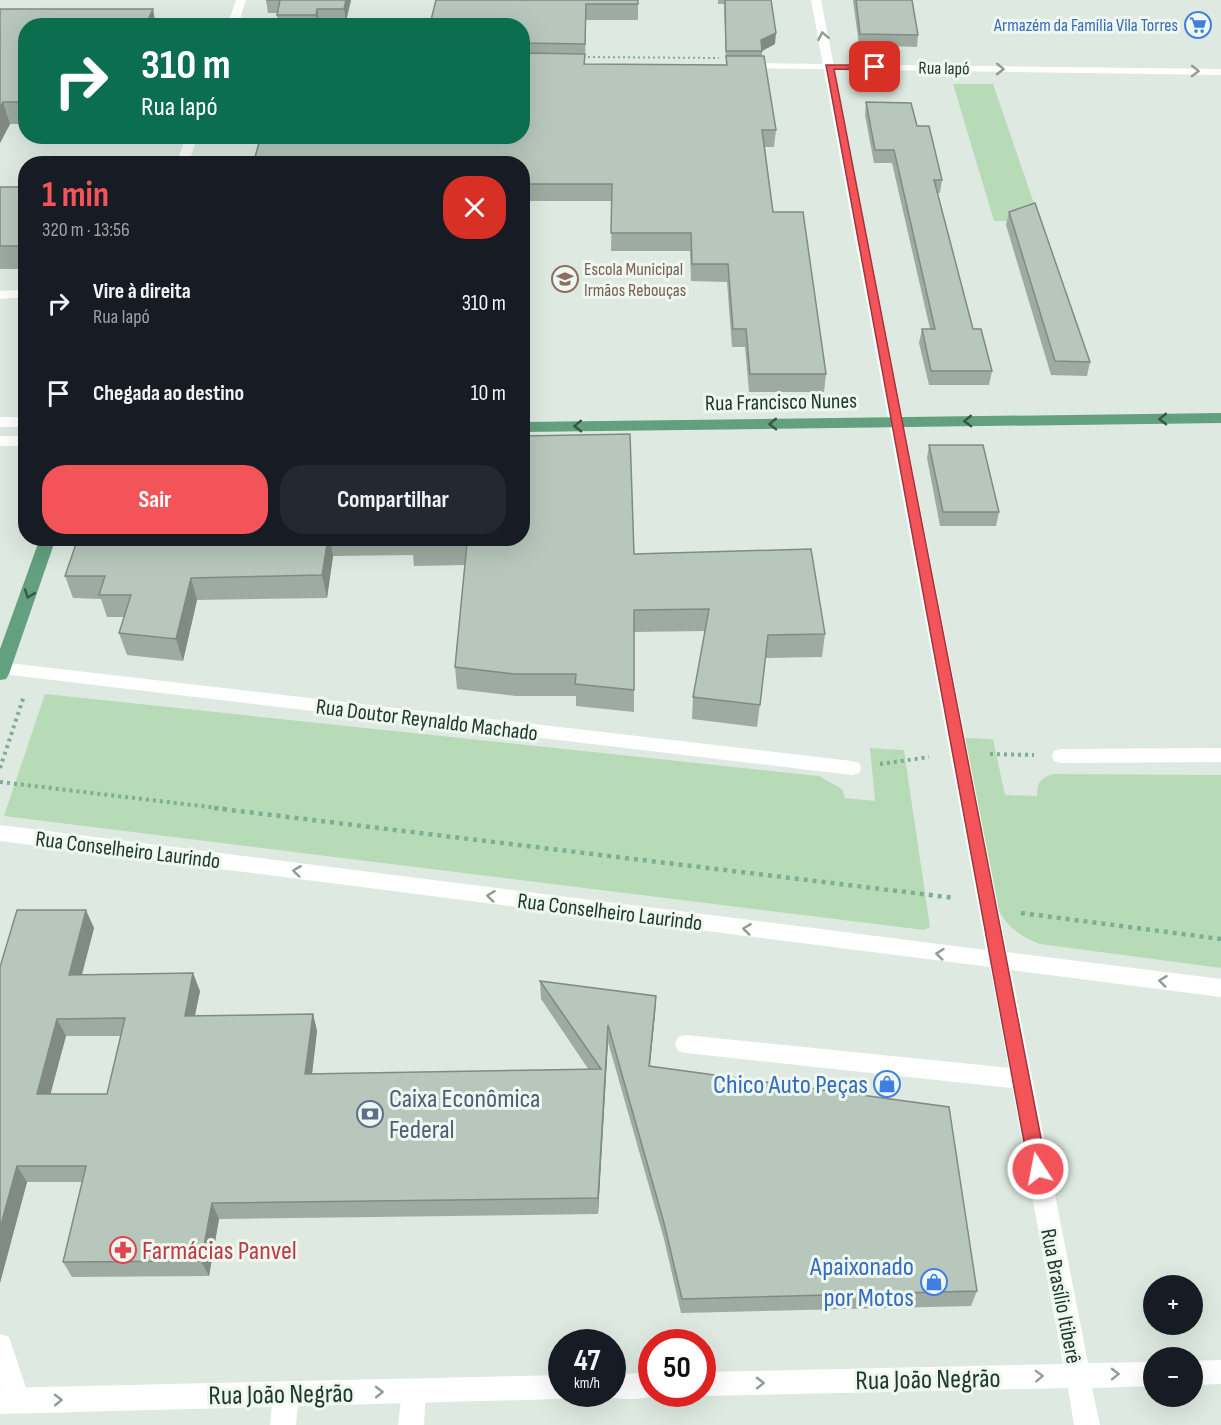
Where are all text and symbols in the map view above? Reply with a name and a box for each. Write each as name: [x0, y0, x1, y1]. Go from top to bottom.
supermarket icon: Armazém da Família Vila Torres: [1183, 10, 1213, 40]
place label: Armazém da Família Vila Torres: [993, 15, 1178, 36]
one-way arrow: [817, 31, 830, 41]
text: 310 m: [141, 40, 231, 91]
pin: [849, 41, 900, 92]
icon: right: [42, 42, 120, 120]
icon: arrive: [858, 50, 891, 83]
street label: Rua Iapó: [918, 58, 970, 79]
one-way arrow: [996, 63, 1005, 75]
one-way arrow: [1191, 65, 1200, 77]
text: Rua Iapó: [141, 91, 218, 123]
text: 1 min: [42, 174, 109, 217]
button: close: [443, 176, 506, 239]
text: 320 m · 13:56: [42, 218, 130, 242]
place label: Escola Municipal Irmãos Rebouças: [584, 259, 686, 301]
school or university icon: Escola Municipal Irmãos Rebouças: [550, 264, 580, 294]
text: Vire à direita: [93, 278, 191, 305]
icon: right: [42, 287, 75, 320]
text: 310 m: [462, 290, 506, 317]
text: Rua Iapó: [93, 305, 150, 329]
icon: arrive: [42, 377, 75, 410]
text: Chegada ao destino: [93, 380, 244, 407]
text: 10 m: [471, 380, 506, 407]
street label: Rua Francisco Nunes: [705, 388, 857, 417]
one-way arrow: [1158, 412, 1167, 425]
one-way arrow: [963, 415, 972, 427]
one-way arrow: [768, 418, 777, 430]
one-way arrow: [573, 420, 582, 433]
button: Sair: [42, 465, 268, 534]
button: Compartilhar: [280, 465, 506, 534]
one-way arrow: [23, 588, 36, 598]
street label: Rua Doutor Reynaldo Machado: [314, 693, 539, 747]
street label: Rua Conselheiro Laurindo: [34, 826, 222, 875]
one-way arrow: [293, 865, 302, 878]
street label: Rua Conselheiro Laurindo: [516, 888, 704, 937]
one-way arrow: [486, 890, 495, 902]
one-way arrow: [742, 923, 751, 935]
one-way arrow: [935, 948, 944, 960]
one-way arrow: [1158, 976, 1168, 988]
place label: Chico Auto Peças: [713, 1069, 868, 1101]
shop icon: Chico Auto Peças: [872, 1069, 902, 1099]
place label: Caixa Econômica Federal: [389, 1083, 540, 1146]
bank icon: Caixa Econômica Federal: [355, 1099, 385, 1129]
position arrow: [1006, 1137, 1070, 1201]
street label: Rua Brasílio Itiberê: [1034, 1227, 1087, 1366]
pharmacy icon: Farmácias Panvel: [108, 1235, 138, 1265]
place label: Farmácias Panvel: [142, 1235, 297, 1267]
place label: Apaixonado por Motos: [809, 1251, 914, 1314]
shop icon: Apaixonado por Motos: [919, 1267, 949, 1297]
map controls: [1143, 1275, 1203, 1407]
button: +: [1143, 1275, 1203, 1335]
speed limit sign: 50: [638, 1329, 716, 1407]
text: 47: [574, 1343, 600, 1379]
button: −: [1143, 1347, 1203, 1407]
street label: Rua João Negrão: [855, 1363, 1001, 1397]
one-way arrow: [1111, 1368, 1120, 1380]
one-way arrow: [1035, 1369, 1044, 1382]
text: km/h: [574, 1374, 600, 1393]
one-way arrow: [756, 1376, 765, 1389]
street label: Rua João Negrão: [208, 1378, 354, 1412]
one-way arrow: [375, 1385, 384, 1398]
one-way arrow: [54, 1393, 63, 1406]

